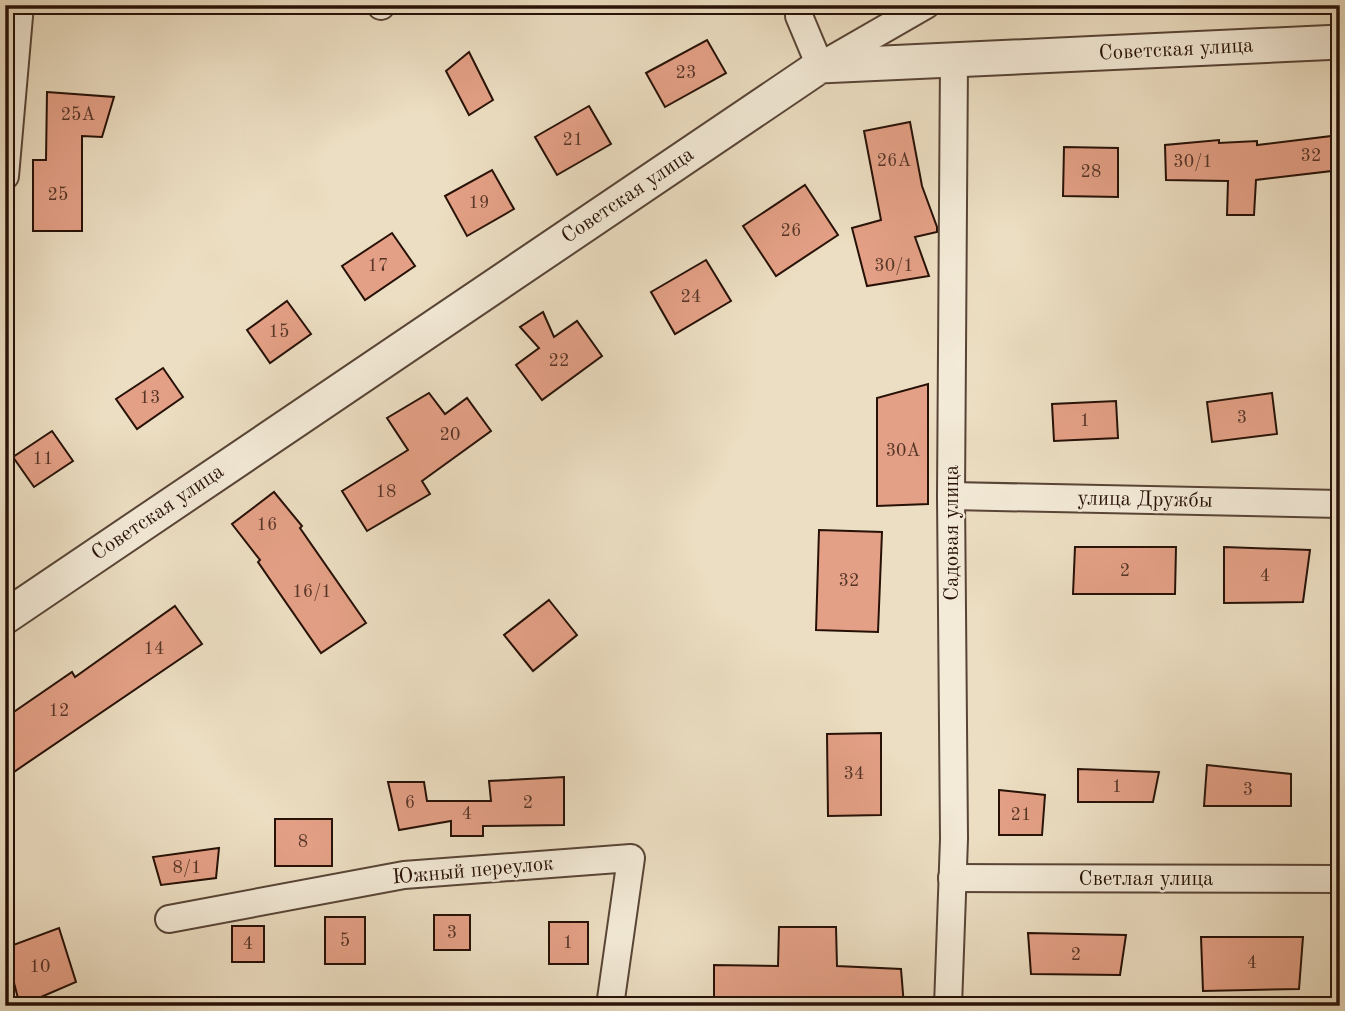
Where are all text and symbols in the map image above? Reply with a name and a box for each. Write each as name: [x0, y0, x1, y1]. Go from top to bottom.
street label: Советская улица: [1098, 35, 1254, 65]
house number: 23: [676, 64, 696, 82]
house number: 25А: [61, 106, 96, 124]
house number: 21: [563, 131, 583, 149]
street label: Советская улица: [558, 144, 698, 248]
house number: 32: [1301, 147, 1321, 165]
house number: 26А: [877, 152, 912, 170]
house number: 30/1: [1173, 153, 1213, 171]
house number: 28: [1081, 163, 1101, 181]
house number: 25: [48, 186, 68, 204]
house number: 19: [469, 194, 489, 212]
house number: 26: [781, 222, 801, 240]
house number: 17: [368, 257, 388, 275]
house number: 30/1: [874, 257, 914, 275]
house number: 24: [681, 288, 701, 306]
house number: 15: [269, 323, 289, 341]
house number: 22: [549, 352, 569, 370]
house number: 13: [140, 389, 160, 407]
house number: 3: [1237, 409, 1247, 427]
house number: 1: [1080, 412, 1090, 430]
house number: 20: [440, 426, 460, 444]
house number: 30А: [886, 442, 921, 460]
house number: 11: [33, 450, 53, 468]
street label: Советская улица: [88, 461, 228, 565]
street label: Садовая улица: [942, 465, 963, 601]
house number: 18: [376, 483, 396, 501]
street label: улица Дружбы: [1077, 488, 1213, 512]
house number: 16: [257, 516, 277, 534]
house number: 2: [1120, 562, 1130, 580]
house number: 4: [1260, 567, 1270, 585]
house number: 32: [839, 572, 859, 590]
house number: 16/1: [292, 583, 332, 601]
house number: 14: [144, 640, 164, 658]
house number: 12: [49, 702, 69, 720]
house number: 34: [844, 765, 864, 783]
house number: 1: [1112, 778, 1122, 796]
house number: 3: [1243, 781, 1253, 799]
house number: 6: [405, 794, 415, 812]
house number: 2: [523, 794, 533, 812]
house number: 4: [462, 805, 472, 823]
house number: 21: [1011, 806, 1031, 824]
house number: 8: [298, 833, 308, 851]
street label: Южный переулок: [391, 853, 555, 889]
house number: 8/1: [173, 859, 201, 877]
street label: Светлая улица: [1079, 869, 1213, 890]
house number: 3: [447, 924, 457, 942]
house number: 5: [340, 932, 350, 950]
house number: 1: [563, 934, 573, 952]
house number: 4: [243, 935, 253, 953]
house number: 2: [1071, 946, 1081, 964]
house number: 4: [1247, 954, 1257, 972]
house number: 10: [30, 958, 50, 976]

